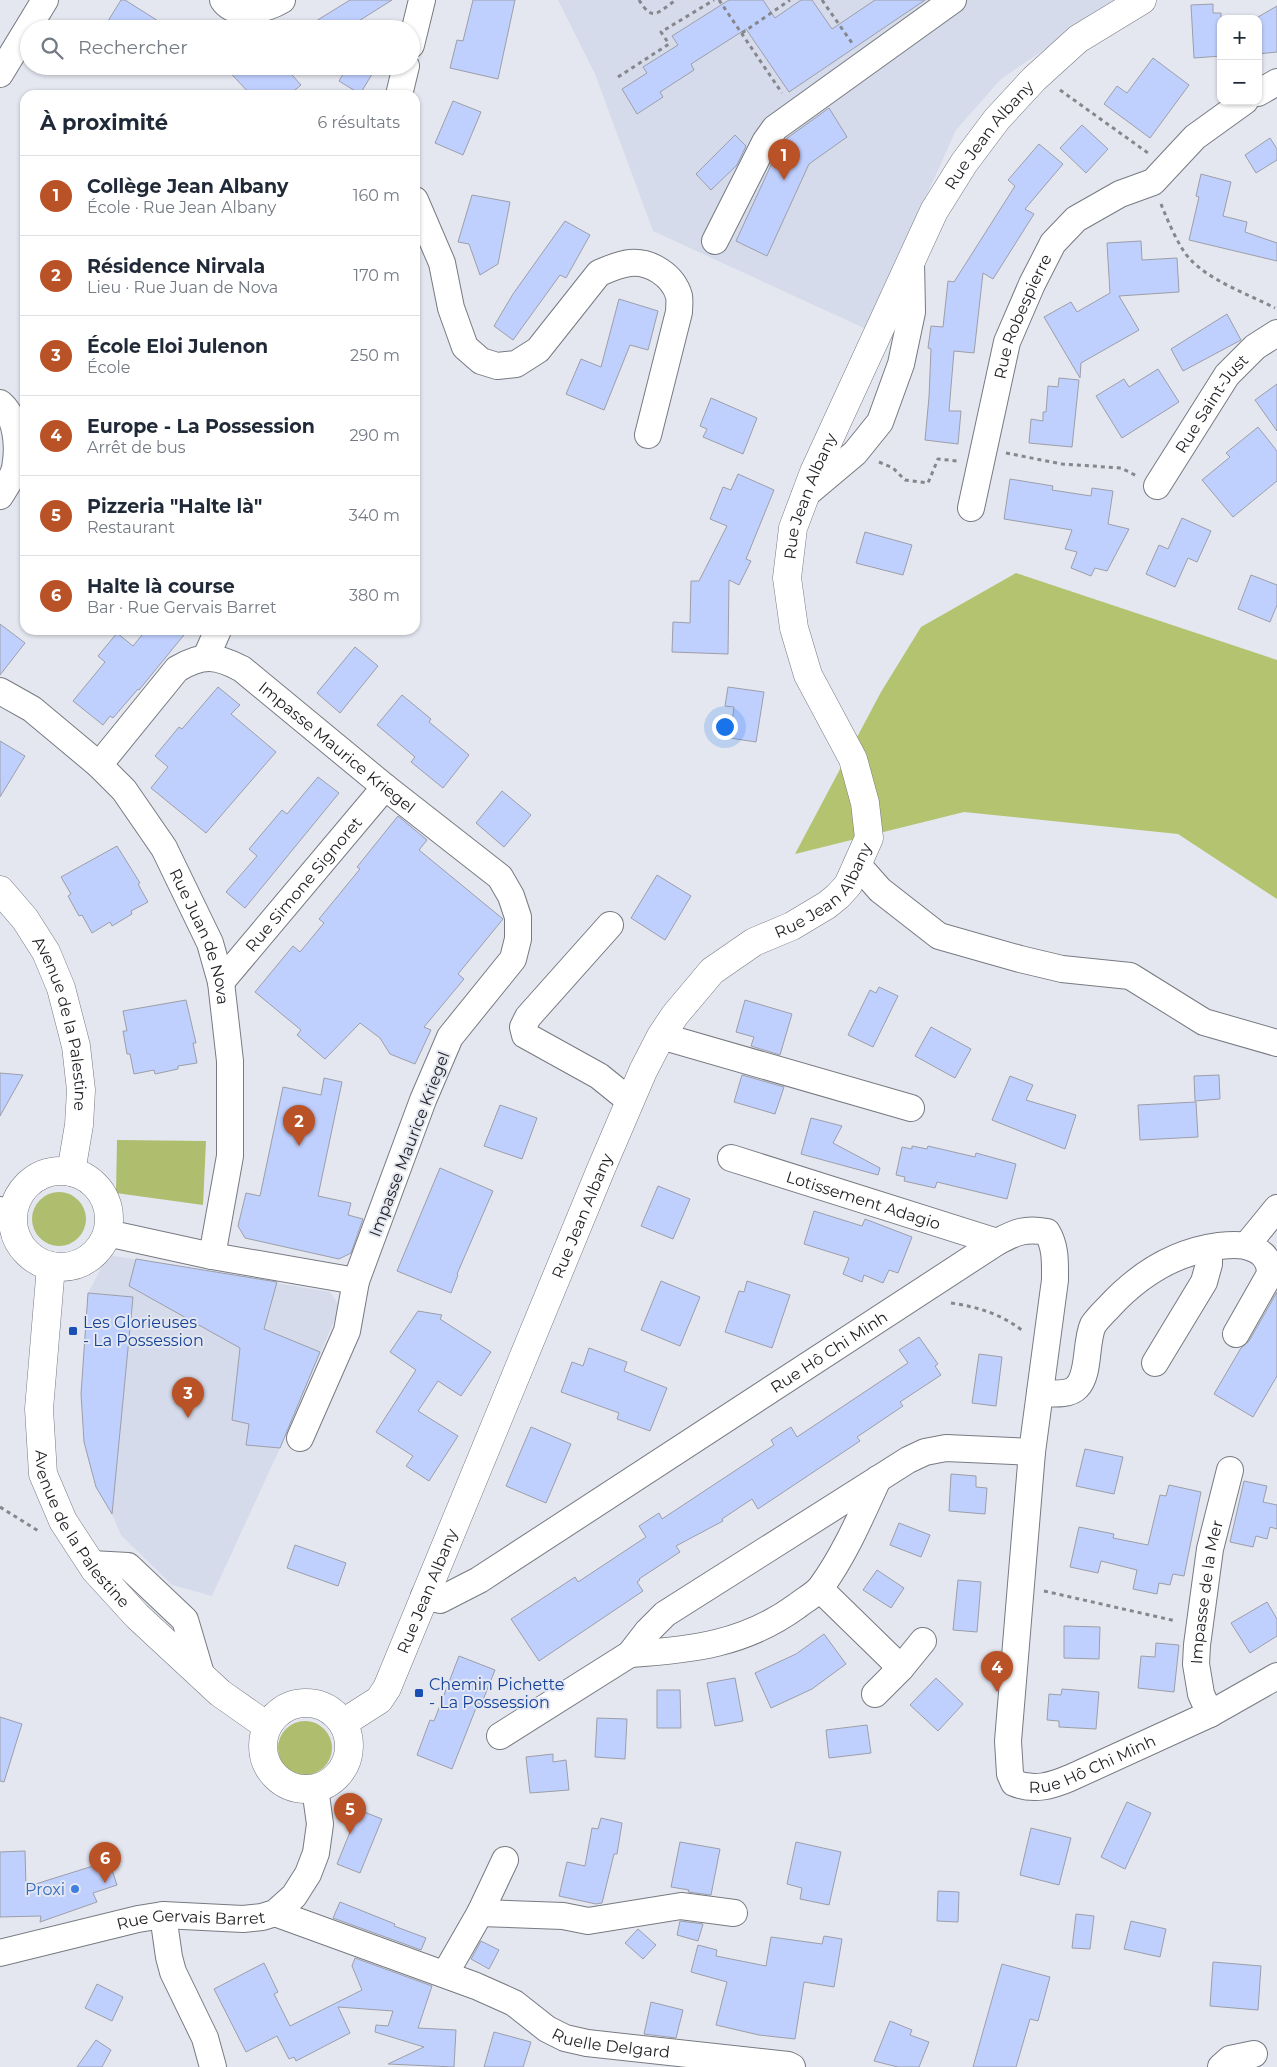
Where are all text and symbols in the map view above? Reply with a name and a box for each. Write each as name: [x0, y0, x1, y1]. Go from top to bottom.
map controls: [1217, 15, 1262, 105]
button: +: [1217, 15, 1262, 60]
search box: [20, 20, 420, 75]
icon: search: [38, 34, 66, 62]
text: Rechercher: [78, 36, 188, 59]
button: −: [1217, 60, 1262, 105]
street label: Rue Jean Albany: [941, 77, 1038, 193]
text: À proximité: [40, 110, 168, 135]
text: 6 résultats: [318, 113, 400, 132]
pin: 1: [768, 139, 800, 180]
text: Collège Jean Albany: [87, 175, 288, 198]
text: 1: [53, 186, 59, 205]
text: 160 m: [353, 186, 400, 205]
text: École · Rue Jean Albany: [87, 198, 276, 217]
street label: Rue Robespierre: [990, 251, 1056, 381]
text: Résidence Nirvala: [87, 255, 265, 278]
text: 2: [51, 266, 61, 285]
text: 170 m: [353, 266, 400, 285]
text: Lieu · Rue Juan de Nova: [87, 278, 278, 297]
text: École Eloi Julenon: [87, 335, 268, 358]
text: 3: [51, 346, 61, 365]
text: 250 m: [350, 346, 400, 365]
street label: Rue Saint-Just: [1171, 350, 1253, 457]
text: École: [87, 358, 130, 377]
text: Europe - La Possession: [87, 415, 315, 438]
text: 4: [50, 426, 62, 445]
text: 290 m: [349, 426, 400, 445]
street label: Rue Jean Albany: [780, 430, 841, 561]
text: Arrêt de bus: [87, 438, 185, 457]
text: Pizzeria "Halte là": [87, 495, 262, 518]
text: 5: [51, 506, 61, 525]
text: 340 m: [349, 506, 400, 525]
text: Restaurant: [87, 518, 175, 537]
text: Halte là course: [87, 575, 235, 598]
text: 6: [51, 586, 61, 605]
text: 380 m: [349, 586, 400, 605]
text: Bar · Rue Gervais Barret: [87, 598, 276, 617]
street label: Impasse Maurice Kriegel: [255, 678, 419, 817]
your location: [712, 714, 738, 740]
street label: Rue Simone Signoret: [242, 813, 366, 956]
street label: Rue Jean Albany: [772, 840, 876, 942]
street label: Rue Juan de Nova: [165, 865, 232, 1006]
street label: Avenue de la Palestine: [28, 933, 90, 1111]
street label: Impasse Maurice Kriegel: [365, 1049, 454, 1239]
pin: 2: [283, 1105, 315, 1146]
street label: Rue Jean Albany: [548, 1150, 617, 1281]
street label: Lotissement Adagio: [784, 1167, 943, 1234]
street label: Rue Hô Chi Minh: [767, 1307, 891, 1397]
place label: Les Glorieuses - La Possession: [83, 1313, 204, 1350]
marker: Les Glorieuses - La Possession: [67, 1325, 79, 1337]
pin: 3: [172, 1377, 204, 1418]
street label: Avenue de la Palestine: [32, 1449, 134, 1612]
street label: Impasse de la Mer: [1187, 1518, 1227, 1665]
street label: Rue Jean Albany: [393, 1526, 462, 1657]
pin: 4: [981, 1651, 1013, 1692]
place label: Chemin Pichette - La Possession: [429, 1675, 564, 1712]
marker: Chemin Pichette - La Possession: [413, 1687, 425, 1699]
street label: Rue Hô Chi Minh: [1029, 1731, 1159, 1797]
pin: 5: [334, 1793, 366, 1834]
pin: 6: [89, 1842, 121, 1883]
place label: Proxi: [25, 1880, 65, 1899]
marker: Proxi: [69, 1883, 81, 1895]
street label: Rue Gervais Barret: [115, 1906, 267, 1934]
street label: Ruelle Delgard: [549, 2024, 671, 2062]

